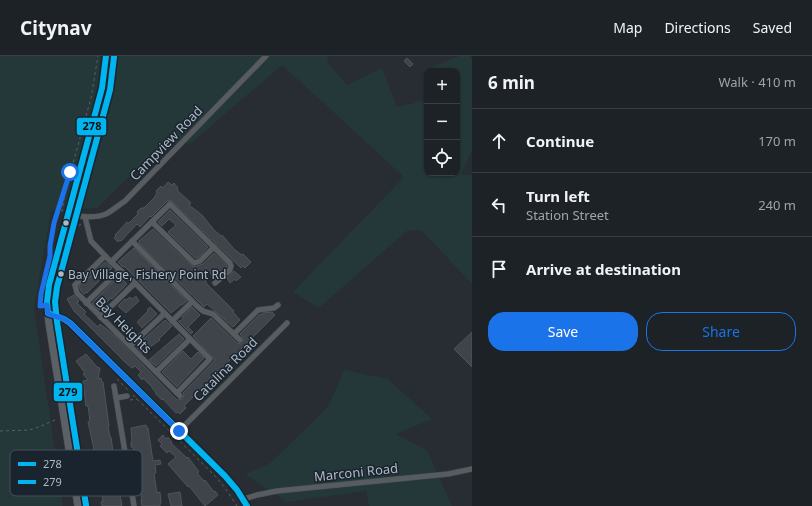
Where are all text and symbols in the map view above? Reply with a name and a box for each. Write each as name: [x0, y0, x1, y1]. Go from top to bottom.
text: Citynav: [20, 15, 92, 41]
text: Map: [613, 18, 642, 37]
text: Directions: [664, 18, 731, 37]
text: Saved: [753, 18, 792, 37]
map controls: [424, 68, 460, 176]
button: +: [424, 68, 460, 104]
text: 6 min: [488, 71, 535, 94]
text: Walk · 410 m: [718, 73, 796, 91]
street label: Campview Road: [126, 102, 206, 184]
button: −: [424, 104, 460, 140]
line badge: 278: [76, 117, 107, 136]
text: 278: [83, 118, 101, 133]
icon: ahead: [488, 130, 510, 152]
text: Continue: [526, 131, 594, 151]
text: 170 m: [758, 132, 796, 150]
button: locate: [424, 140, 460, 176]
route start: [61, 163, 79, 181]
text: Turn left: [526, 186, 590, 206]
icon: left: [488, 194, 510, 216]
text: 240 m: [758, 196, 796, 214]
text: Station Street: [526, 206, 609, 224]
unlabelled marker: [61, 218, 71, 228]
icon: arrive: [488, 258, 510, 280]
text: Arrive at destination: [526, 259, 681, 279]
place label: Bay Village, Fishery Point Rd: [68, 266, 226, 283]
marker: Bay Village, Fishery Point Rd: [56, 269, 66, 279]
street label: Bay Heights: [92, 293, 156, 357]
button: Save: [488, 312, 638, 351]
button: Share: [646, 312, 796, 351]
street label: Catalina Road: [189, 333, 261, 405]
line badge: 279: [53, 382, 83, 402]
text: 279: [59, 384, 77, 399]
route end: [170, 422, 188, 440]
legend: [10, 450, 142, 496]
text: 278: [43, 456, 62, 471]
street label: Marconi Road: [313, 459, 399, 485]
text: 279: [43, 474, 62, 489]

